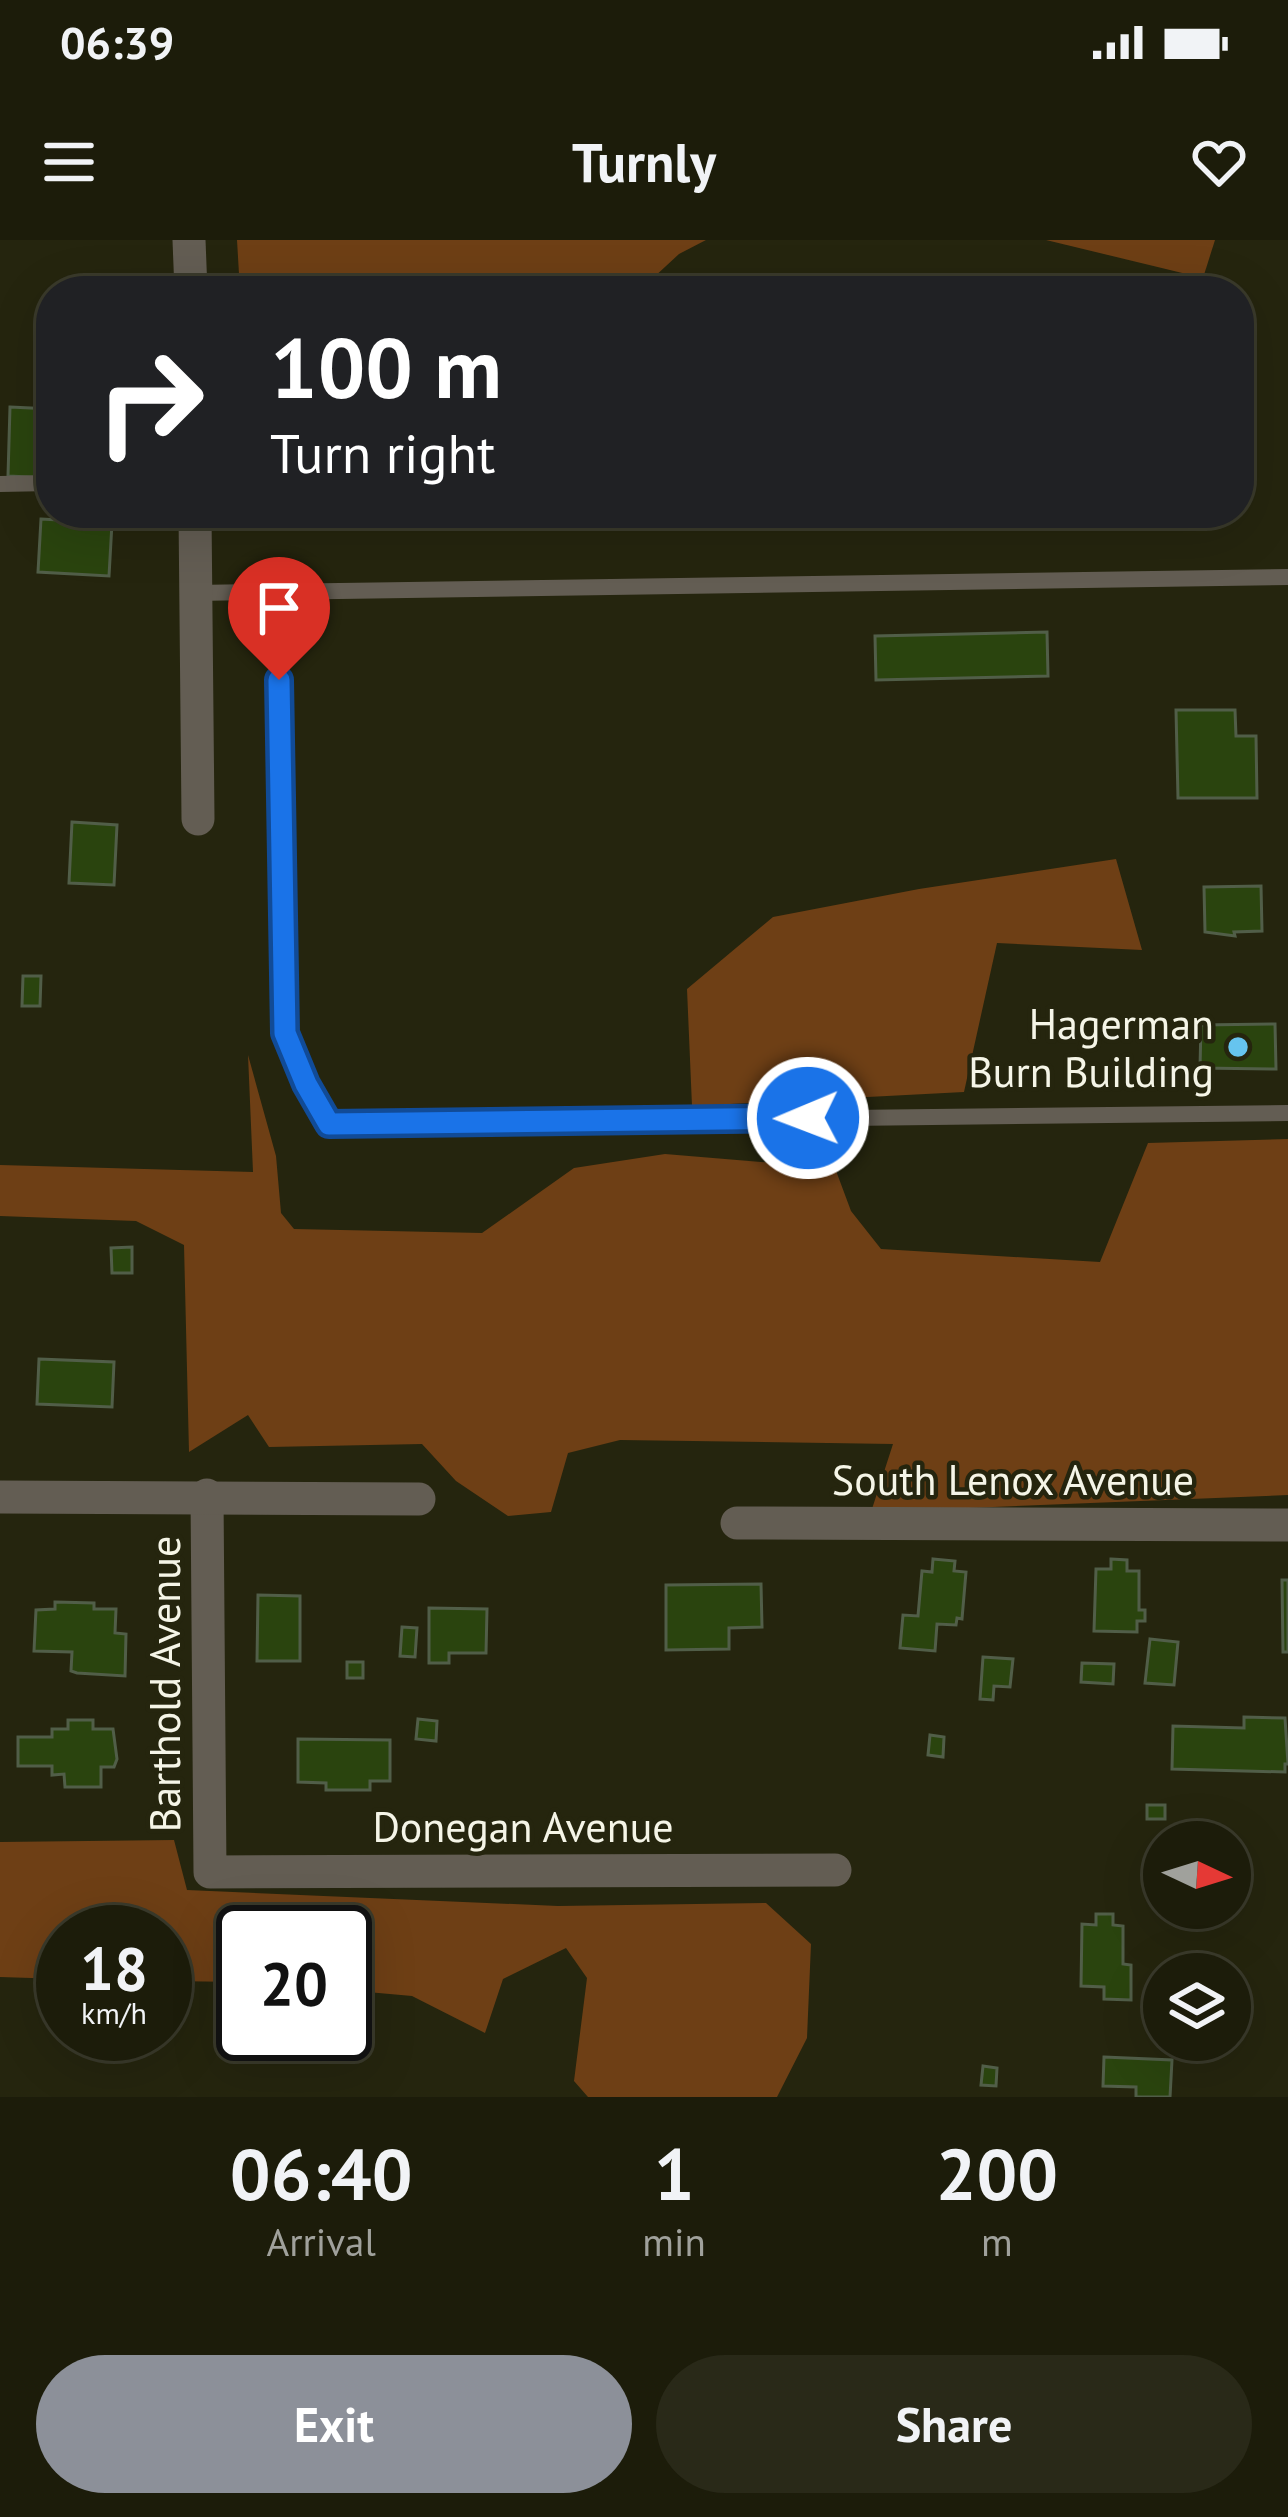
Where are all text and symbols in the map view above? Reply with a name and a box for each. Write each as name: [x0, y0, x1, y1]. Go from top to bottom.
text: 06:39: [60, 13, 174, 71]
text: Turnly: [572, 127, 716, 197]
icon: menu: [36, 129, 102, 195]
icon: heart: [1186, 129, 1252, 195]
text: 100 m: [270, 312, 502, 421]
icon: right: [72, 324, 228, 480]
text: Turn right: [270, 418, 495, 488]
pin: [228, 557, 330, 680]
icon: arrive: [246, 575, 312, 641]
place label: Hagerman Burn Building: [968, 996, 1214, 1099]
marker: Hagerman Burn Building: [1225, 1034, 1251, 1060]
position arrow: [745, 1055, 871, 1181]
street label: South Lenox Avenue: [832, 1452, 1194, 1507]
street label: Barthold Avenue: [137, 1536, 192, 1832]
street label: Donegan Avenue: [372, 1799, 674, 1854]
north arrow: [1143, 1821, 1251, 1929]
map controls: [1143, 1821, 1251, 2061]
speed limit sign: 20: [216, 1905, 372, 2061]
text: 18: [80, 1929, 148, 2007]
button: layers: [1143, 1953, 1251, 2061]
text: km/h: [81, 1993, 147, 2032]
text: 06:40: [230, 2127, 413, 2220]
text: 1: [654, 2127, 695, 2220]
text: 200: [936, 2127, 1058, 2220]
text: Arrival: [267, 2216, 376, 2267]
text: min: [642, 2216, 706, 2267]
text: m: [981, 2216, 1013, 2267]
button: Exit: [36, 2355, 632, 2493]
button: Share: [656, 2355, 1252, 2493]

